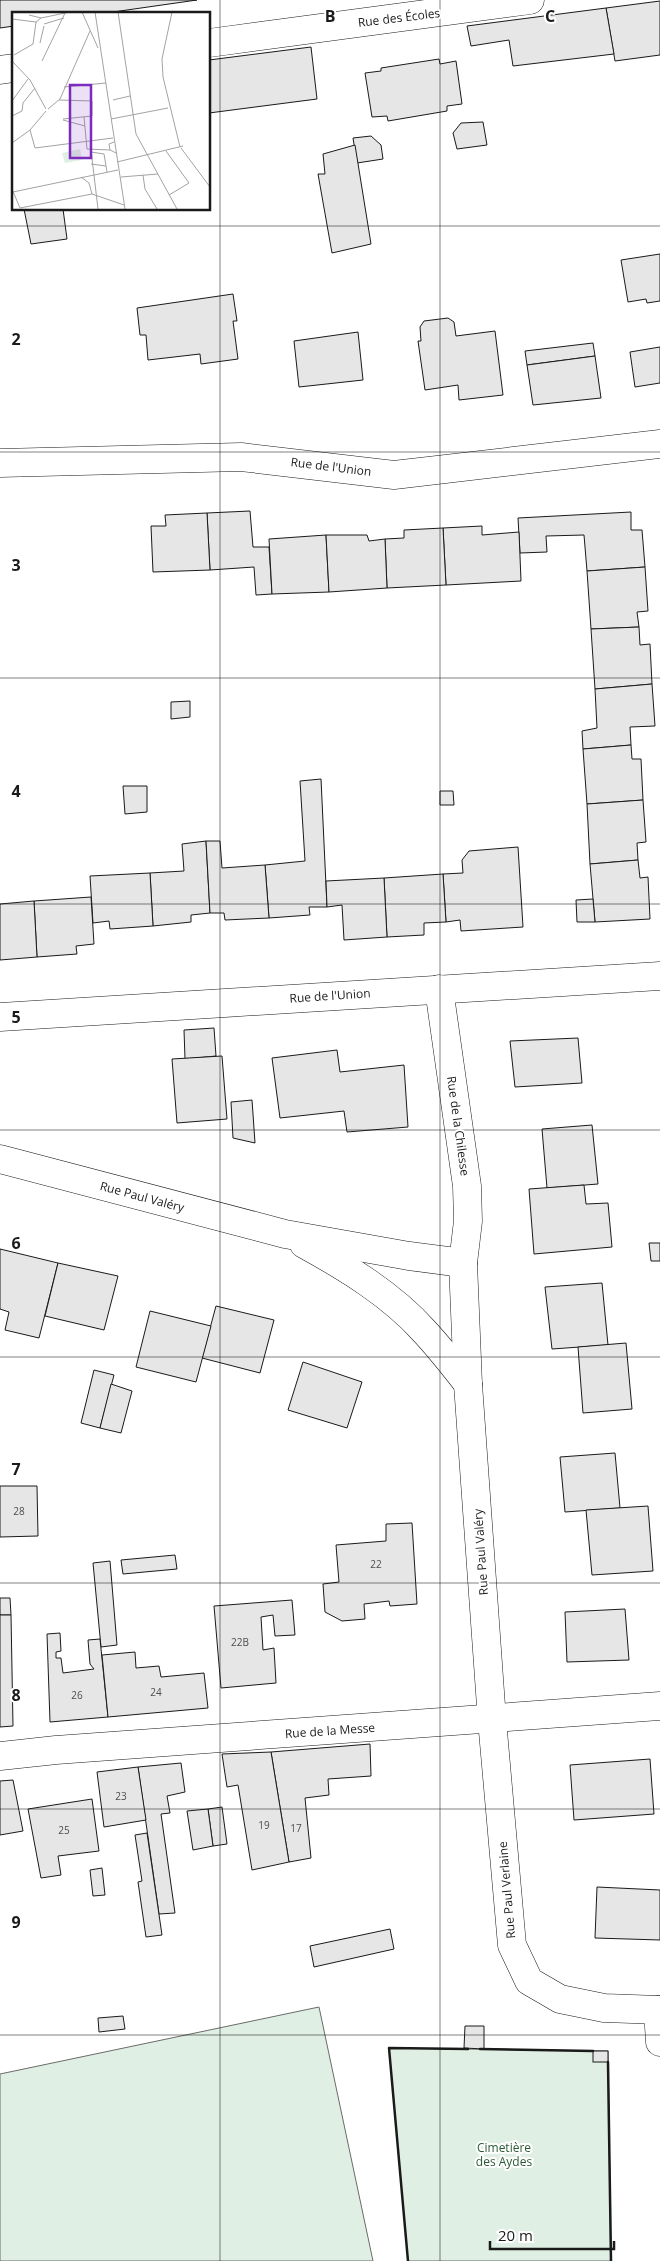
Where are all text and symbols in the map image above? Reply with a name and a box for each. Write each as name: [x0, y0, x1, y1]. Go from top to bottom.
street label: Rue des Écoles: [357, 4, 441, 31]
text: B: [325, 5, 335, 27]
text: C: [545, 5, 555, 27]
inset map: [12, 12, 210, 210]
text: 2: [11, 328, 21, 350]
street label: Rue de l'Union: [290, 453, 372, 480]
text: 3: [11, 554, 21, 576]
text: 4: [11, 780, 21, 802]
street label: Rue de l'Union: [289, 984, 371, 1007]
text: 5: [11, 1006, 21, 1028]
street label: Rue de la Chilesse: [443, 1075, 474, 1177]
street label: Rue Paul Valéry: [98, 1177, 187, 1216]
text: 6: [11, 1232, 21, 1254]
text: 7: [11, 1458, 21, 1480]
house number: 28: [13, 1504, 25, 1518]
street label: Rue Paul Valéry: [469, 1507, 492, 1596]
house number: 22: [370, 1557, 382, 1571]
house number: 22B: [231, 1635, 249, 1649]
text: 8: [11, 1684, 21, 1706]
house number: 24: [150, 1685, 162, 1699]
house number: 26: [71, 1688, 83, 1702]
street label: Rue de la Messe: [284, 1719, 376, 1742]
house number: 23: [115, 1789, 127, 1803]
house number: 19: [258, 1818, 270, 1832]
house number: 17: [290, 1821, 302, 1835]
house number: 25: [58, 1823, 70, 1837]
street label: Rue Paul Verlaine: [494, 1840, 519, 1939]
text: 9: [11, 1911, 21, 1933]
park label: Cimetière des Aydes: [476, 2139, 532, 2170]
scale bar: [490, 2218, 614, 2250]
text: 20 m: [498, 2225, 533, 2245]

